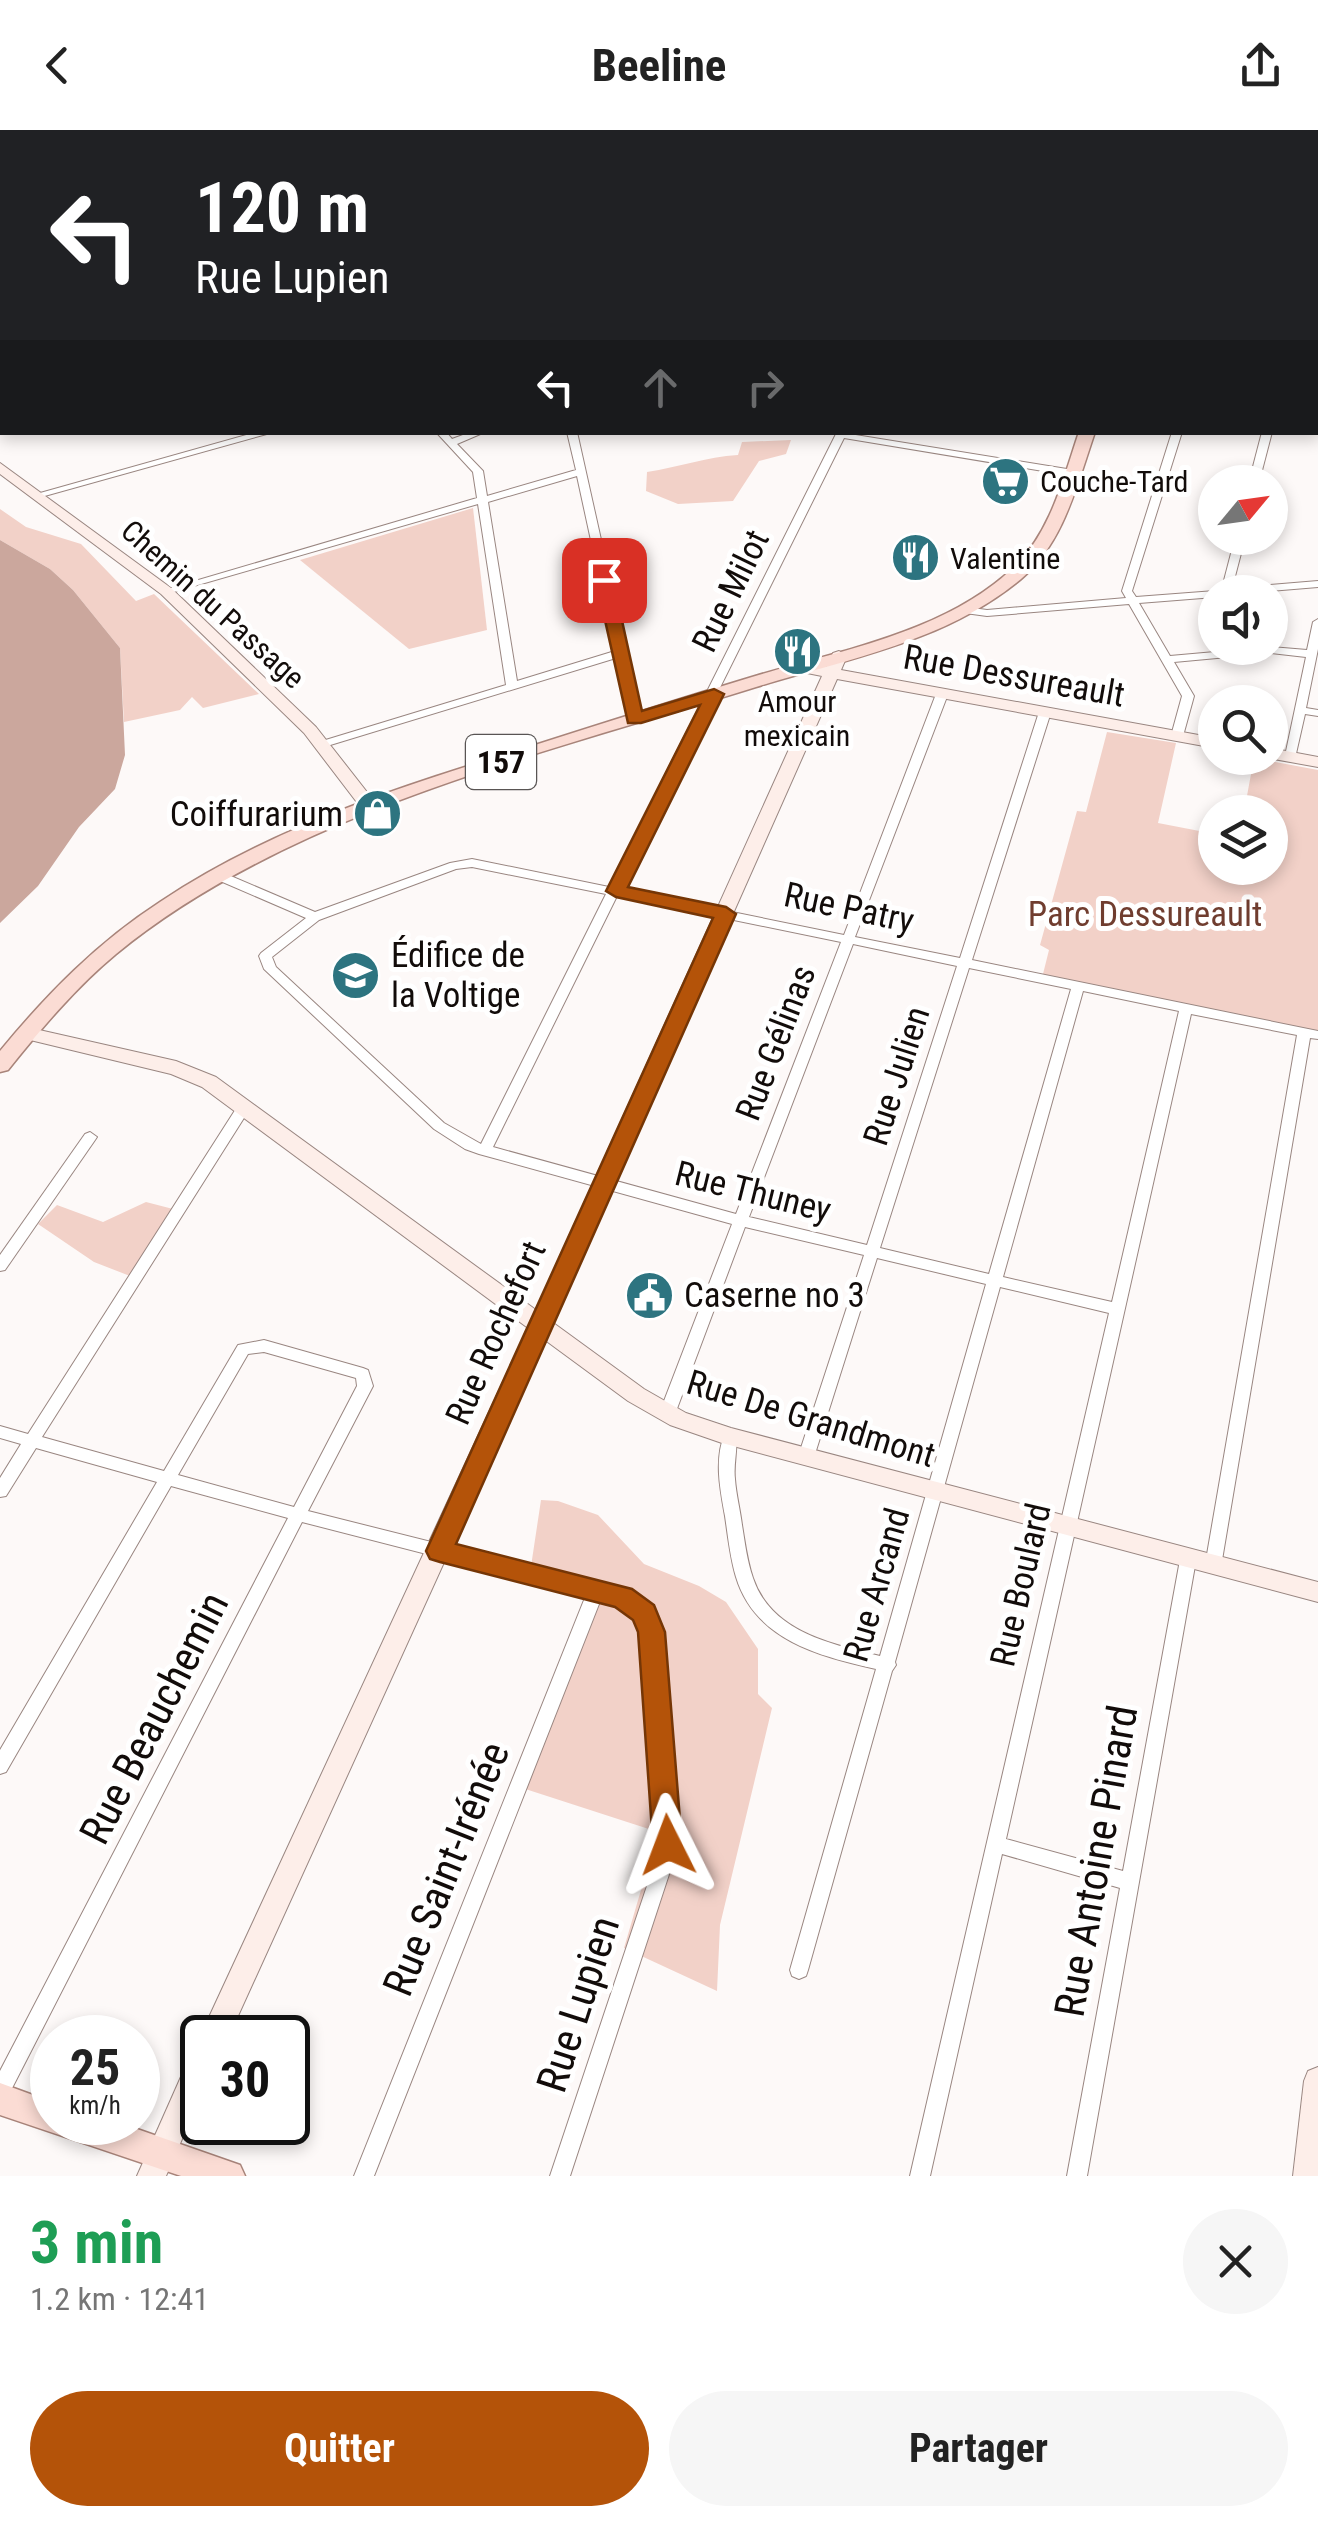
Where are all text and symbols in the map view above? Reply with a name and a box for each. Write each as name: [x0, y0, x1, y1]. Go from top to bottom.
icon: back: [30, 38, 85, 93]
icon: share: [1233, 38, 1288, 93]
text: Beeline: [592, 39, 726, 92]
text: 120 m: [195, 167, 369, 249]
icon: left: [30, 170, 160, 300]
text: Rue Lupien: [195, 251, 390, 304]
icon: left: [528, 360, 583, 415]
icon: ahead: [633, 360, 688, 415]
icon: right: [738, 360, 793, 415]
supermarket icon: Couche-Tard: [979, 455, 1031, 507]
place label: Couche-Tard: [1040, 464, 1189, 499]
north arrow: [1198, 465, 1288, 555]
map controls: [1198, 465, 1288, 885]
street label: Chemin du Passage: [114, 513, 312, 695]
street label: Rue Milot: [684, 523, 778, 659]
restaurant icon: Valentine: [889, 532, 941, 584]
pin: [562, 538, 647, 623]
place label: Valentine: [950, 541, 1060, 576]
icon: arrive: [577, 553, 632, 608]
button: sound: [1198, 575, 1288, 665]
restaurant icon: Amour mexicain: [771, 626, 823, 678]
street label: Rue Dessureault: [900, 636, 1128, 716]
place label: Amour mexicain: [744, 684, 850, 753]
button: search: [1198, 685, 1288, 775]
road number: 157: [466, 735, 536, 789]
shop icon: Coiffurarium: [352, 788, 404, 840]
place label: Coiffurarium: [170, 794, 343, 835]
button: layers: [1198, 795, 1288, 885]
street label: Rue Patry: [780, 874, 918, 942]
park label: Parc Dessureault: [1028, 894, 1262, 935]
place label: Édifice de la Voltige: [391, 935, 525, 1016]
school or university icon: Édifice de la Voltige: [330, 949, 382, 1001]
street label: Rue Gélinas: [728, 960, 824, 1126]
street label: Rue Julien: [855, 1002, 939, 1150]
street label: Rue Thuney: [671, 1153, 835, 1231]
street label: Rue Rochefort: [437, 1235, 555, 1431]
public building icon: Caserne no 3: [623, 1269, 675, 1321]
place label: Caserne no 3: [684, 1275, 865, 1316]
street label: Rue De Grandmont: [682, 1362, 940, 1476]
street label: Rue Boulard: [982, 1500, 1060, 1670]
street label: Rue Arcand: [836, 1504, 918, 1666]
street label: Rue Beauchemin: [70, 1584, 238, 1852]
street label: Rue Antoine Pinard: [1044, 1701, 1148, 2021]
street label: Rue Saint-Irénée: [373, 1735, 519, 2003]
position arrow: [616, 1793, 720, 1897]
street label: Rue Lupien: [527, 1910, 629, 2098]
speed limit sign: 30: [180, 2015, 310, 2145]
text: 25: [70, 2039, 120, 2097]
text: km/h: [69, 2091, 121, 2120]
text: 3 min: [30, 2207, 163, 2278]
button: close: [1183, 2209, 1288, 2314]
text: 1.2 km · 12:41: [30, 2280, 209, 2318]
button: Quitter: [30, 2391, 649, 2506]
button: Partager: [669, 2391, 1288, 2506]

